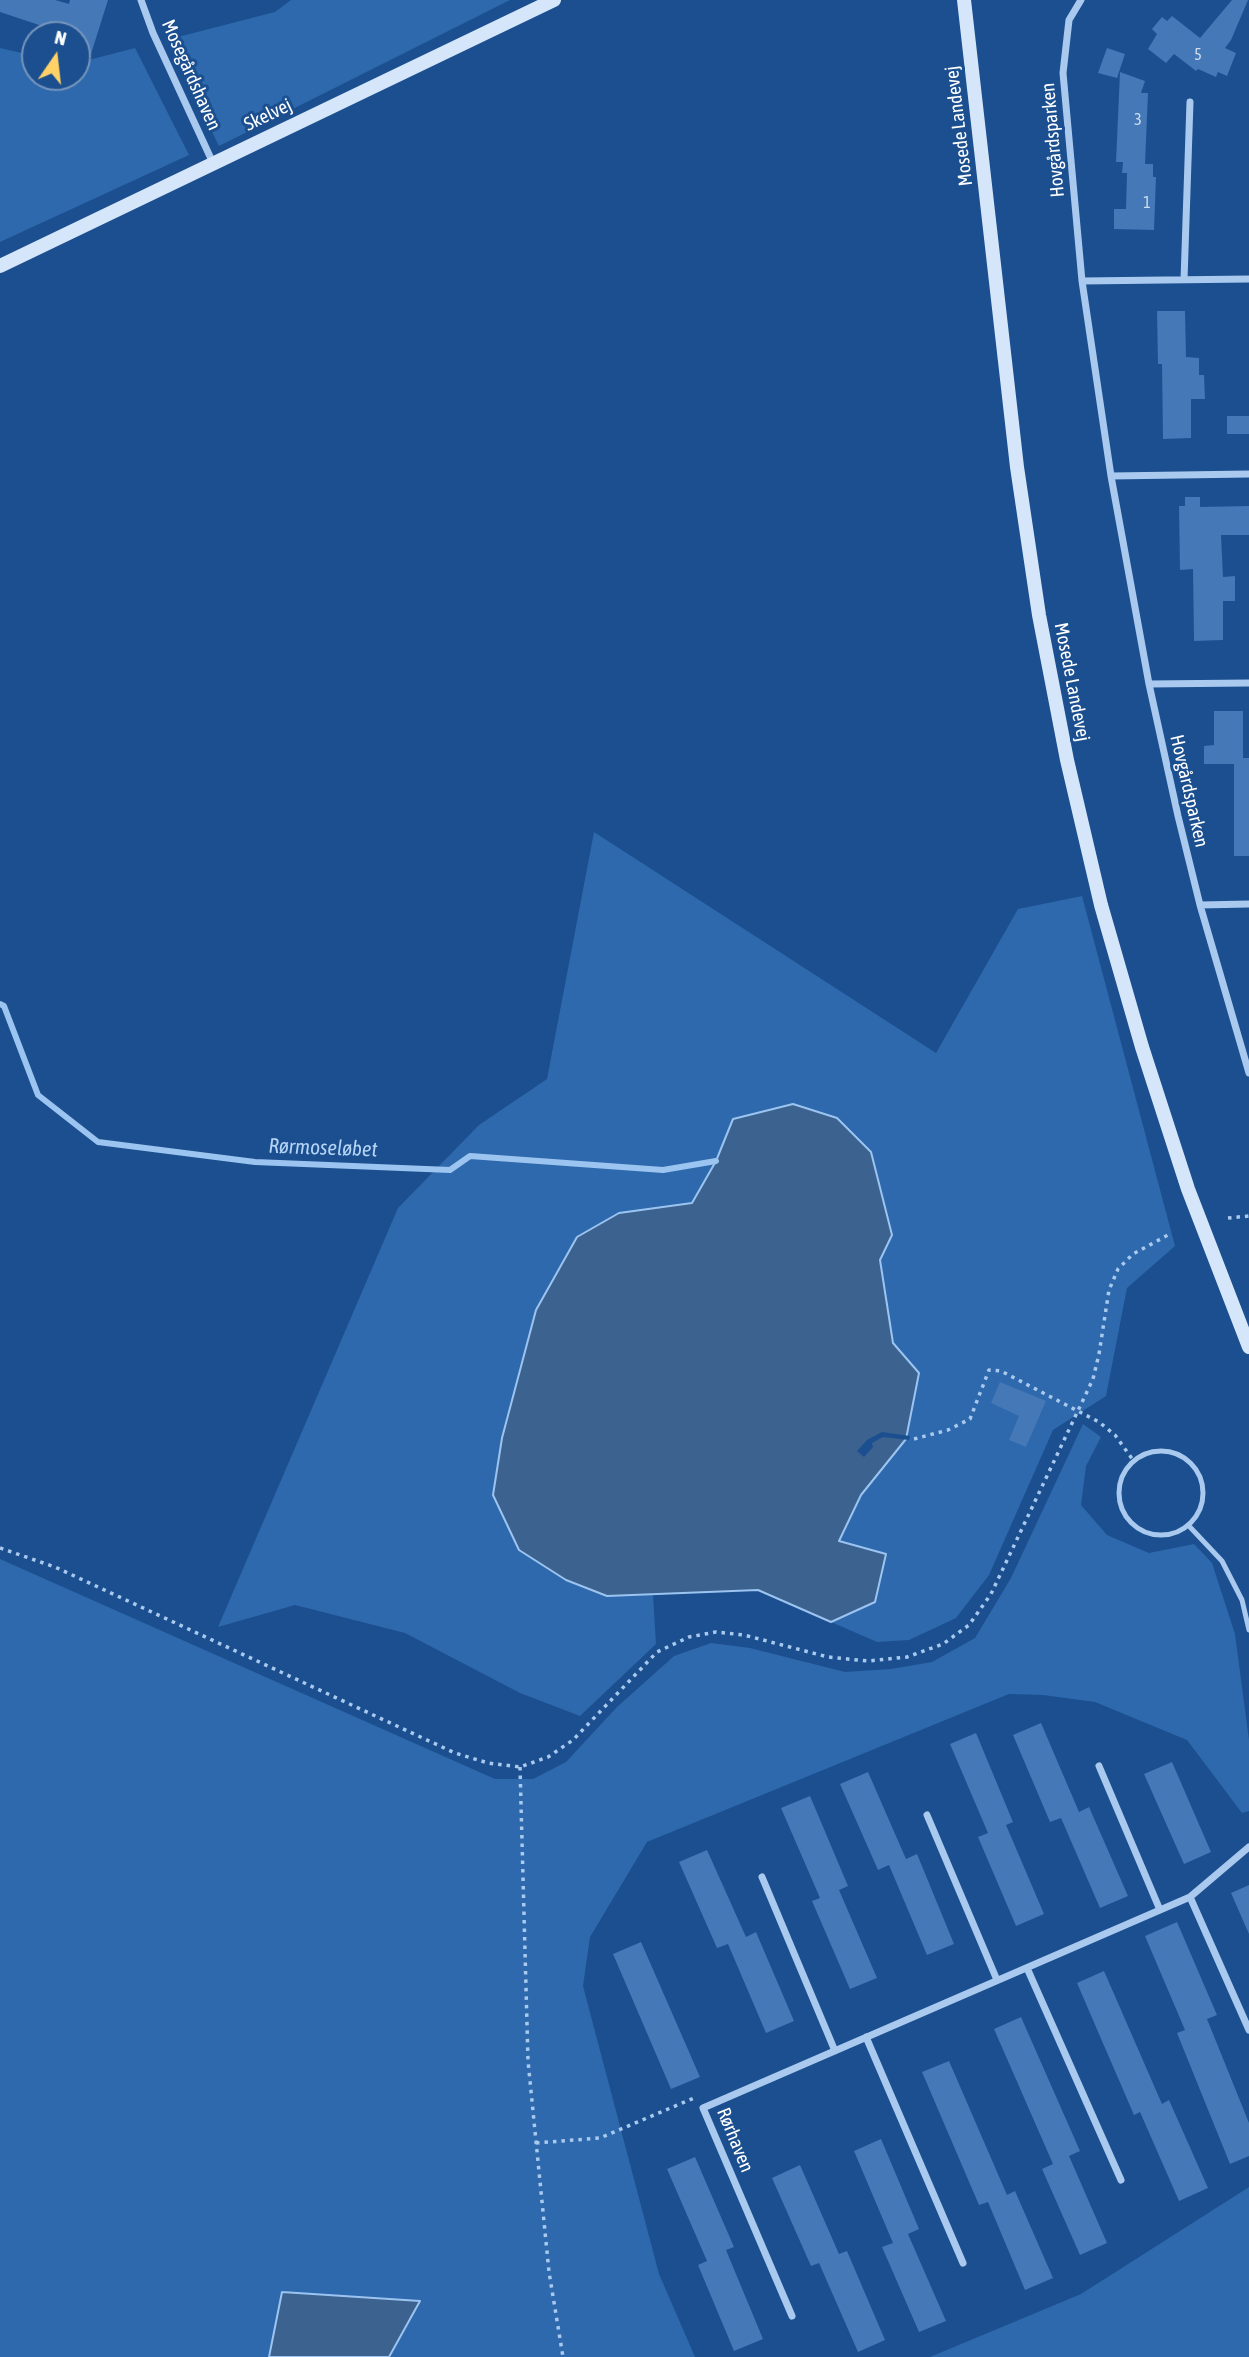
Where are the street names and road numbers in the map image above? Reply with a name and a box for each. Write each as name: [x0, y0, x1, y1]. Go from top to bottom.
street label: Mosegårdshaven: [156, 16, 226, 134]
street label: Mosede Landevej: [940, 65, 978, 187]
street label: Hovgårdsparken: [1037, 82, 1069, 198]
street label: Skelvej: [241, 94, 295, 136]
street label: Mosede Landevej: [1049, 621, 1095, 743]
street label: Hovgårdsparken: [1165, 732, 1213, 850]
street label: Rørhaven: [712, 2104, 758, 2176]

